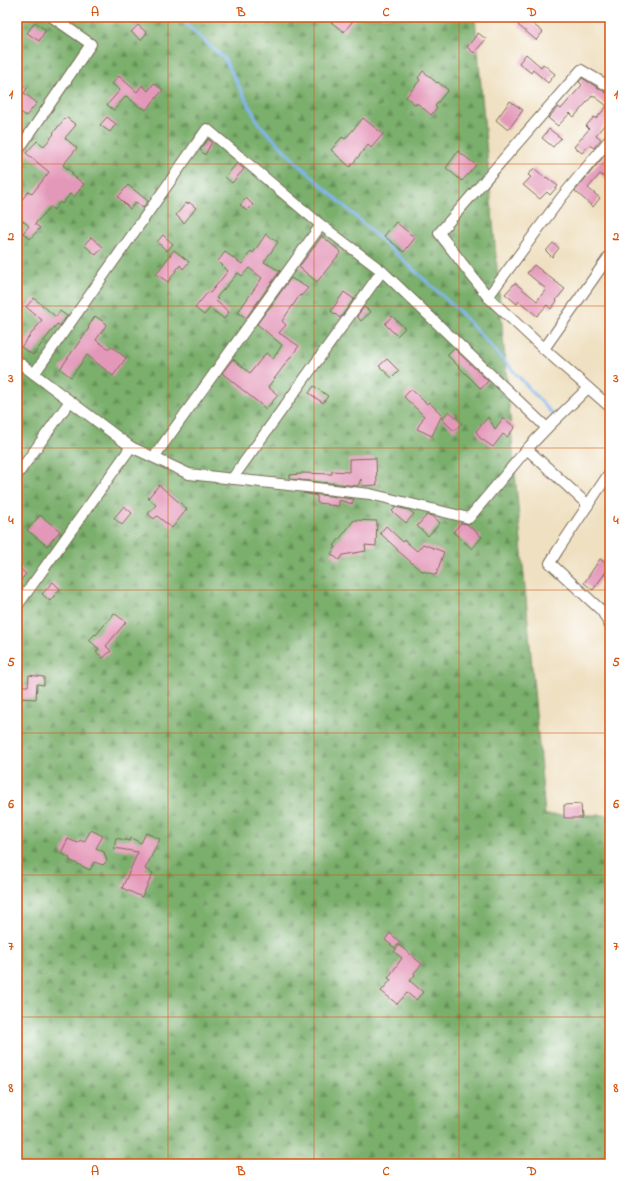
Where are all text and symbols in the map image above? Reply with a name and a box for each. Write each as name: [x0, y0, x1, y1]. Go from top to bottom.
text: A: [91, 3, 99, 22]
text: B: [236, 3, 246, 22]
text: C: [382, 3, 390, 22]
text: D: [526, 3, 537, 22]
text: 1: [9, 85, 14, 104]
text: 1: [614, 85, 619, 104]
text: 2: [7, 227, 15, 246]
text: 2: [612, 227, 620, 246]
text: 3: [7, 369, 14, 388]
text: 3: [612, 369, 619, 388]
text: 4: [7, 511, 14, 530]
text: 4: [612, 511, 619, 530]
text: 5: [7, 653, 15, 672]
text: 5: [612, 653, 620, 672]
text: 6: [7, 795, 14, 814]
text: 6: [612, 795, 619, 814]
text: 7: [8, 937, 14, 956]
text: 7: [613, 937, 619, 956]
text: 8: [8, 1079, 14, 1098]
text: 8: [613, 1079, 619, 1098]
text: A: [91, 1162, 99, 1181]
text: B: [236, 1162, 246, 1181]
text: C: [382, 1162, 390, 1181]
text: D: [526, 1162, 537, 1181]

